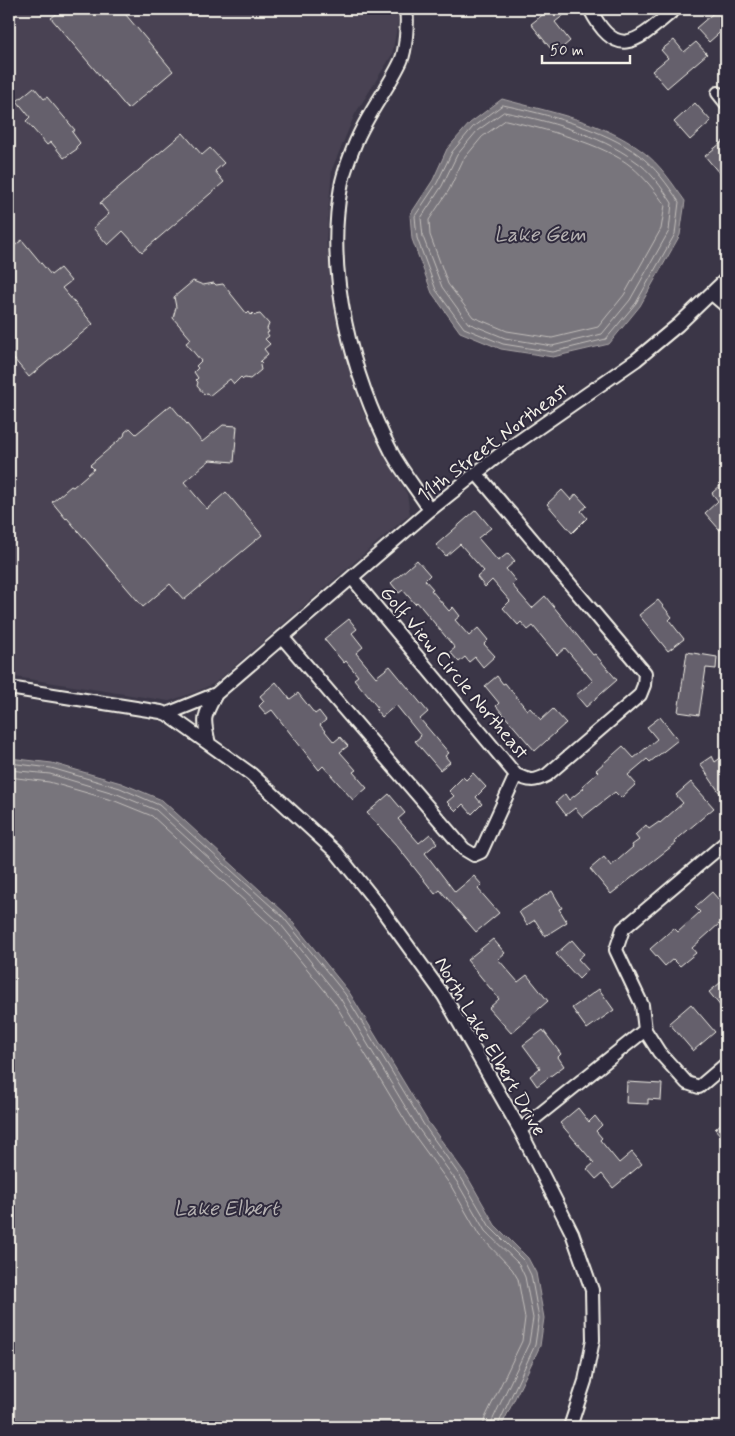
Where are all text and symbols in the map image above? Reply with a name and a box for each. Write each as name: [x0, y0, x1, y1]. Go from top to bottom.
scale bar: [542, 32, 630, 64]
text: 50 m: [550, 41, 584, 61]
water label: Lake Gem: [494, 221, 586, 249]
street label: 11th Street Northeast: [412, 377, 574, 509]
street label: Golf View Circle Northeast: [373, 580, 535, 766]
street label: North Lake Elbert Drive: [427, 952, 552, 1141]
water label: Lake Elbert: [173, 1195, 281, 1223]

